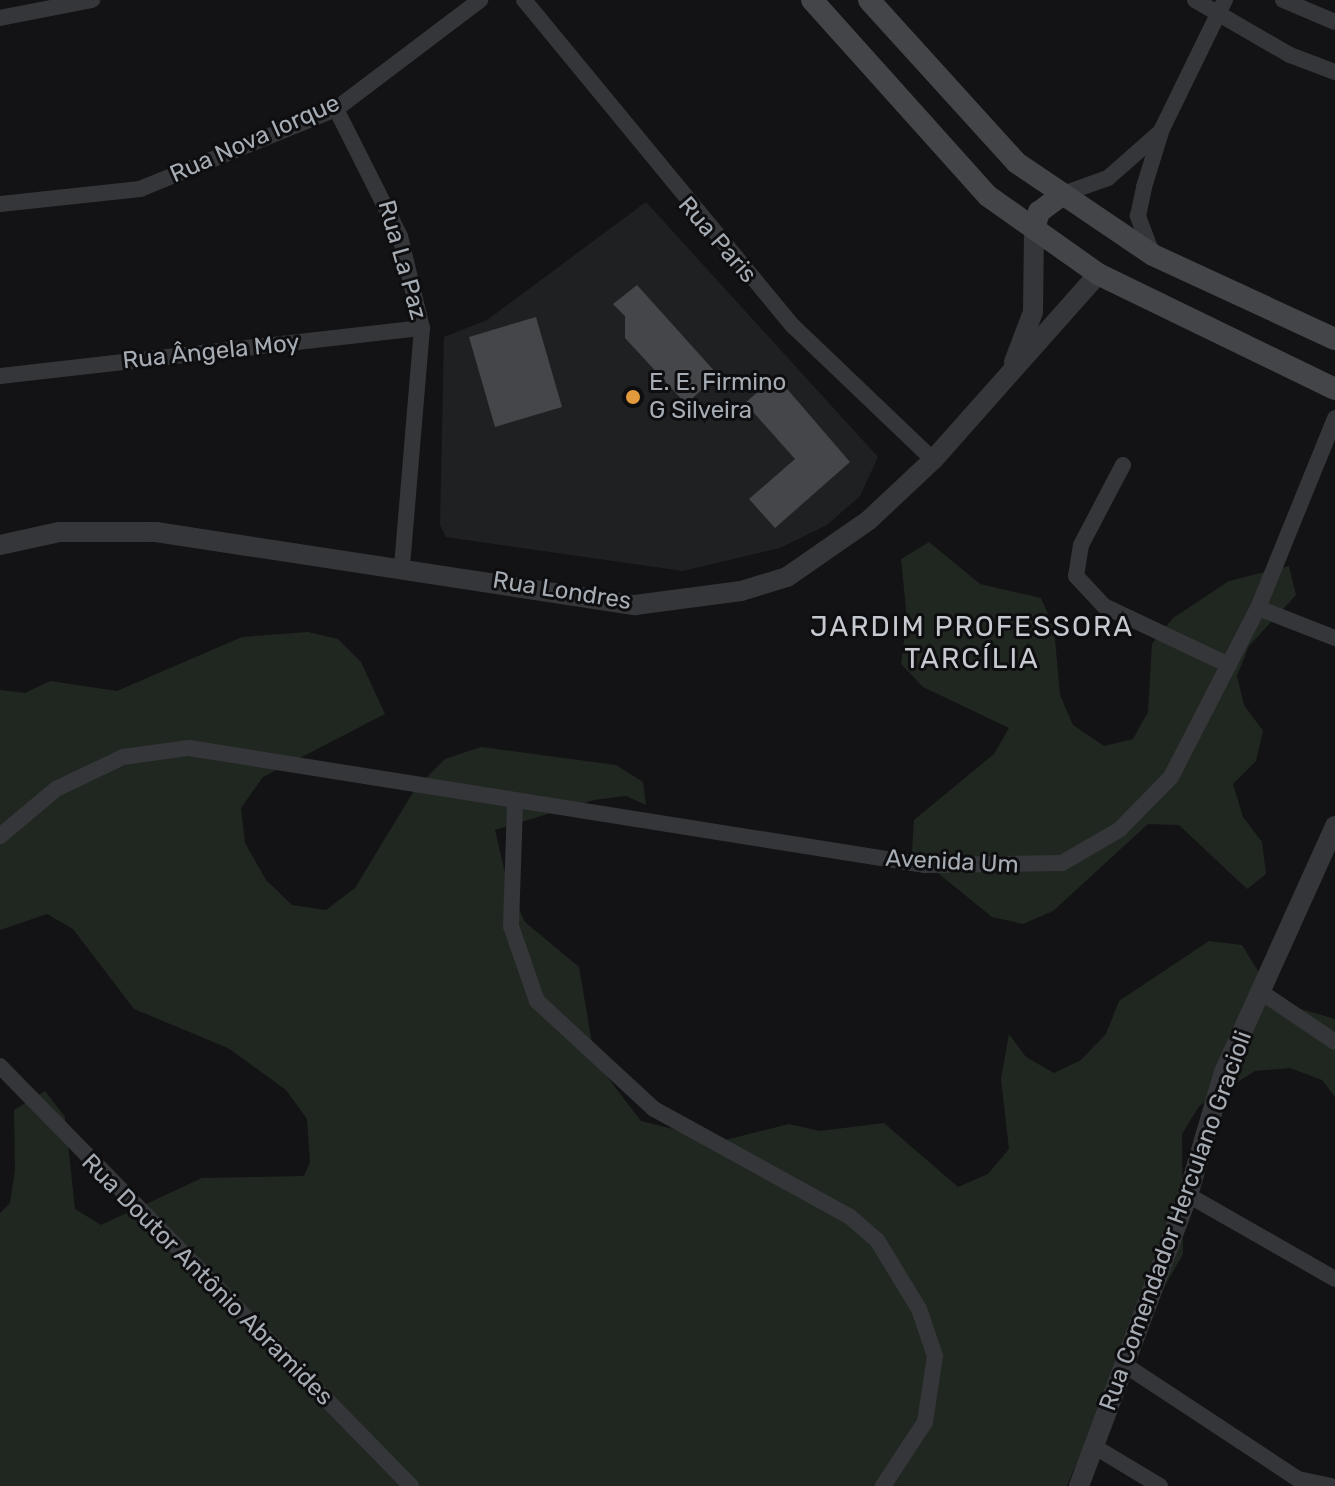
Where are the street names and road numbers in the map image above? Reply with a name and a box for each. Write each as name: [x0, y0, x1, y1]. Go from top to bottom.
street label: Rua Nova Iorque: [166, 89, 344, 189]
street label: Rua Paris: [672, 191, 762, 289]
street label: Rua La Paz: [371, 197, 433, 323]
street label: Rua Ângela Moy: [121, 328, 301, 376]
street label: Rua Londres: [491, 566, 633, 616]
street label: Avenida Um: [885, 844, 1019, 880]
street label: Rua Comendador Herculano Gracioli: [1094, 1027, 1258, 1415]
street label: Rua Doutor Antônio Abramides: [75, 1148, 339, 1412]

